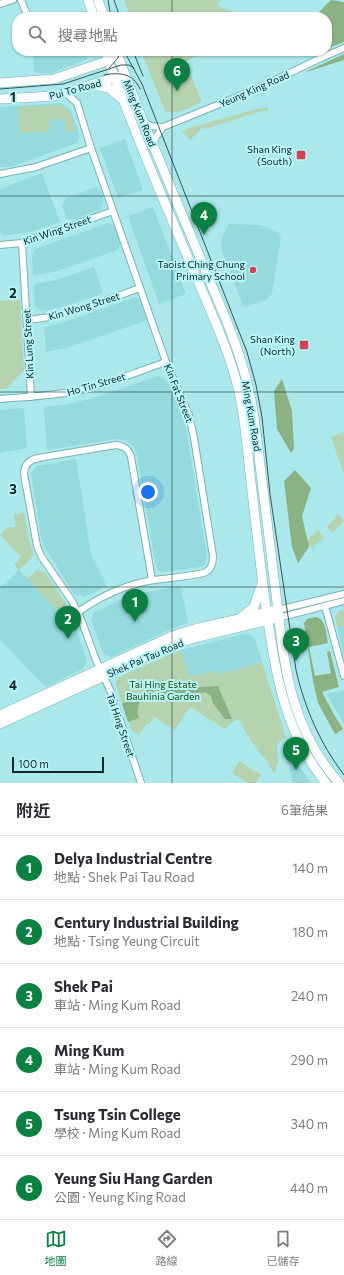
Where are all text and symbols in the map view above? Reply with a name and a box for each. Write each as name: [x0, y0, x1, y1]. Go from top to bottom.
search box: [12, 12, 332, 56]
icon: search: [26, 23, 48, 45]
text: 搜尋地點: [58, 26, 118, 44]
pin: 6: [164, 58, 190, 91]
street label: Yeung King Road: [217, 68, 291, 110]
street label: Pui To Road: [48, 76, 102, 102]
street label: Ming Kum Road: [121, 78, 159, 149]
text: 1: [10, 89, 16, 105]
place label: Shan King (South): [247, 143, 293, 167]
marker: Shan King (South): [295, 149, 307, 161]
pin: 4: [191, 202, 217, 235]
street label: Kin Wing Street: [21, 213, 93, 247]
place label: Taoist Ching Chung Primary School: [158, 258, 246, 282]
marker: Taoist Ching Chung Primary School: [248, 265, 258, 275]
text: 2: [9, 285, 17, 301]
street label: Kin Wong Street: [47, 289, 121, 323]
street label: Kin Lung Street: [20, 309, 36, 379]
place label: Shan King (North): [250, 333, 296, 357]
marker: Shan King (North): [298, 339, 310, 351]
street label: Kin Fat Street: [162, 362, 196, 424]
street label: Ho Tin Street: [65, 370, 127, 398]
street label: Ming Kum Road: [240, 380, 264, 452]
text: 3: [9, 481, 17, 497]
your location: [138, 482, 158, 502]
pin: 1: [122, 589, 148, 622]
pin: 2: [55, 606, 81, 639]
pin: 3: [283, 628, 309, 661]
street label: Shek Pai Tau Road: [105, 636, 185, 680]
text: 4: [9, 677, 17, 693]
park label: Tai Hing Estate Bauhinia Garden: [126, 678, 200, 702]
street label: Tai Hing Street: [104, 692, 138, 758]
pin: 5: [283, 737, 309, 770]
scale bar: [12, 755, 104, 774]
text: 100 m: [18, 757, 49, 770]
text: 附近: [16, 800, 50, 821]
text: 6筆結果: [281, 802, 328, 818]
text: Delya Industrial Centre: [54, 849, 212, 867]
text: 1: [26, 860, 32, 876]
text: 140 m: [292, 860, 328, 876]
text: 地點 · Shek Pai Tau Road: [54, 869, 194, 885]
text: Century Industrial Building: [54, 913, 239, 931]
text: 2: [25, 924, 33, 940]
text: 180 m: [292, 924, 328, 940]
text: 地點 · Tsing Yeung Circuit: [54, 933, 200, 949]
text: Shek Pai: [54, 977, 113, 995]
text: 3: [25, 988, 33, 1004]
text: 240 m: [291, 988, 328, 1004]
text: 車站 · Ming Kum Road: [54, 997, 181, 1013]
text: Ming Kum: [54, 1041, 124, 1059]
text: 4: [25, 1052, 33, 1068]
text: 290 m: [291, 1052, 328, 1068]
text: 車站 · Ming Kum Road: [54, 1061, 181, 1077]
text: Tsung Tsin College: [54, 1105, 181, 1123]
text: 5: [25, 1116, 33, 1132]
text: 340 m: [290, 1116, 328, 1132]
text: 學校 · Ming Kum Road: [54, 1125, 181, 1141]
text: Yeung Siu Hang Garden: [54, 1169, 213, 1187]
text: 6: [25, 1180, 33, 1196]
text: 440 m: [290, 1180, 328, 1196]
text: 公園 · Yeung King Road: [54, 1189, 186, 1205]
tab: 地圖: [45, 1228, 67, 1268]
tab: 路線: [156, 1228, 178, 1268]
tab: 已儲存: [267, 1228, 300, 1268]

